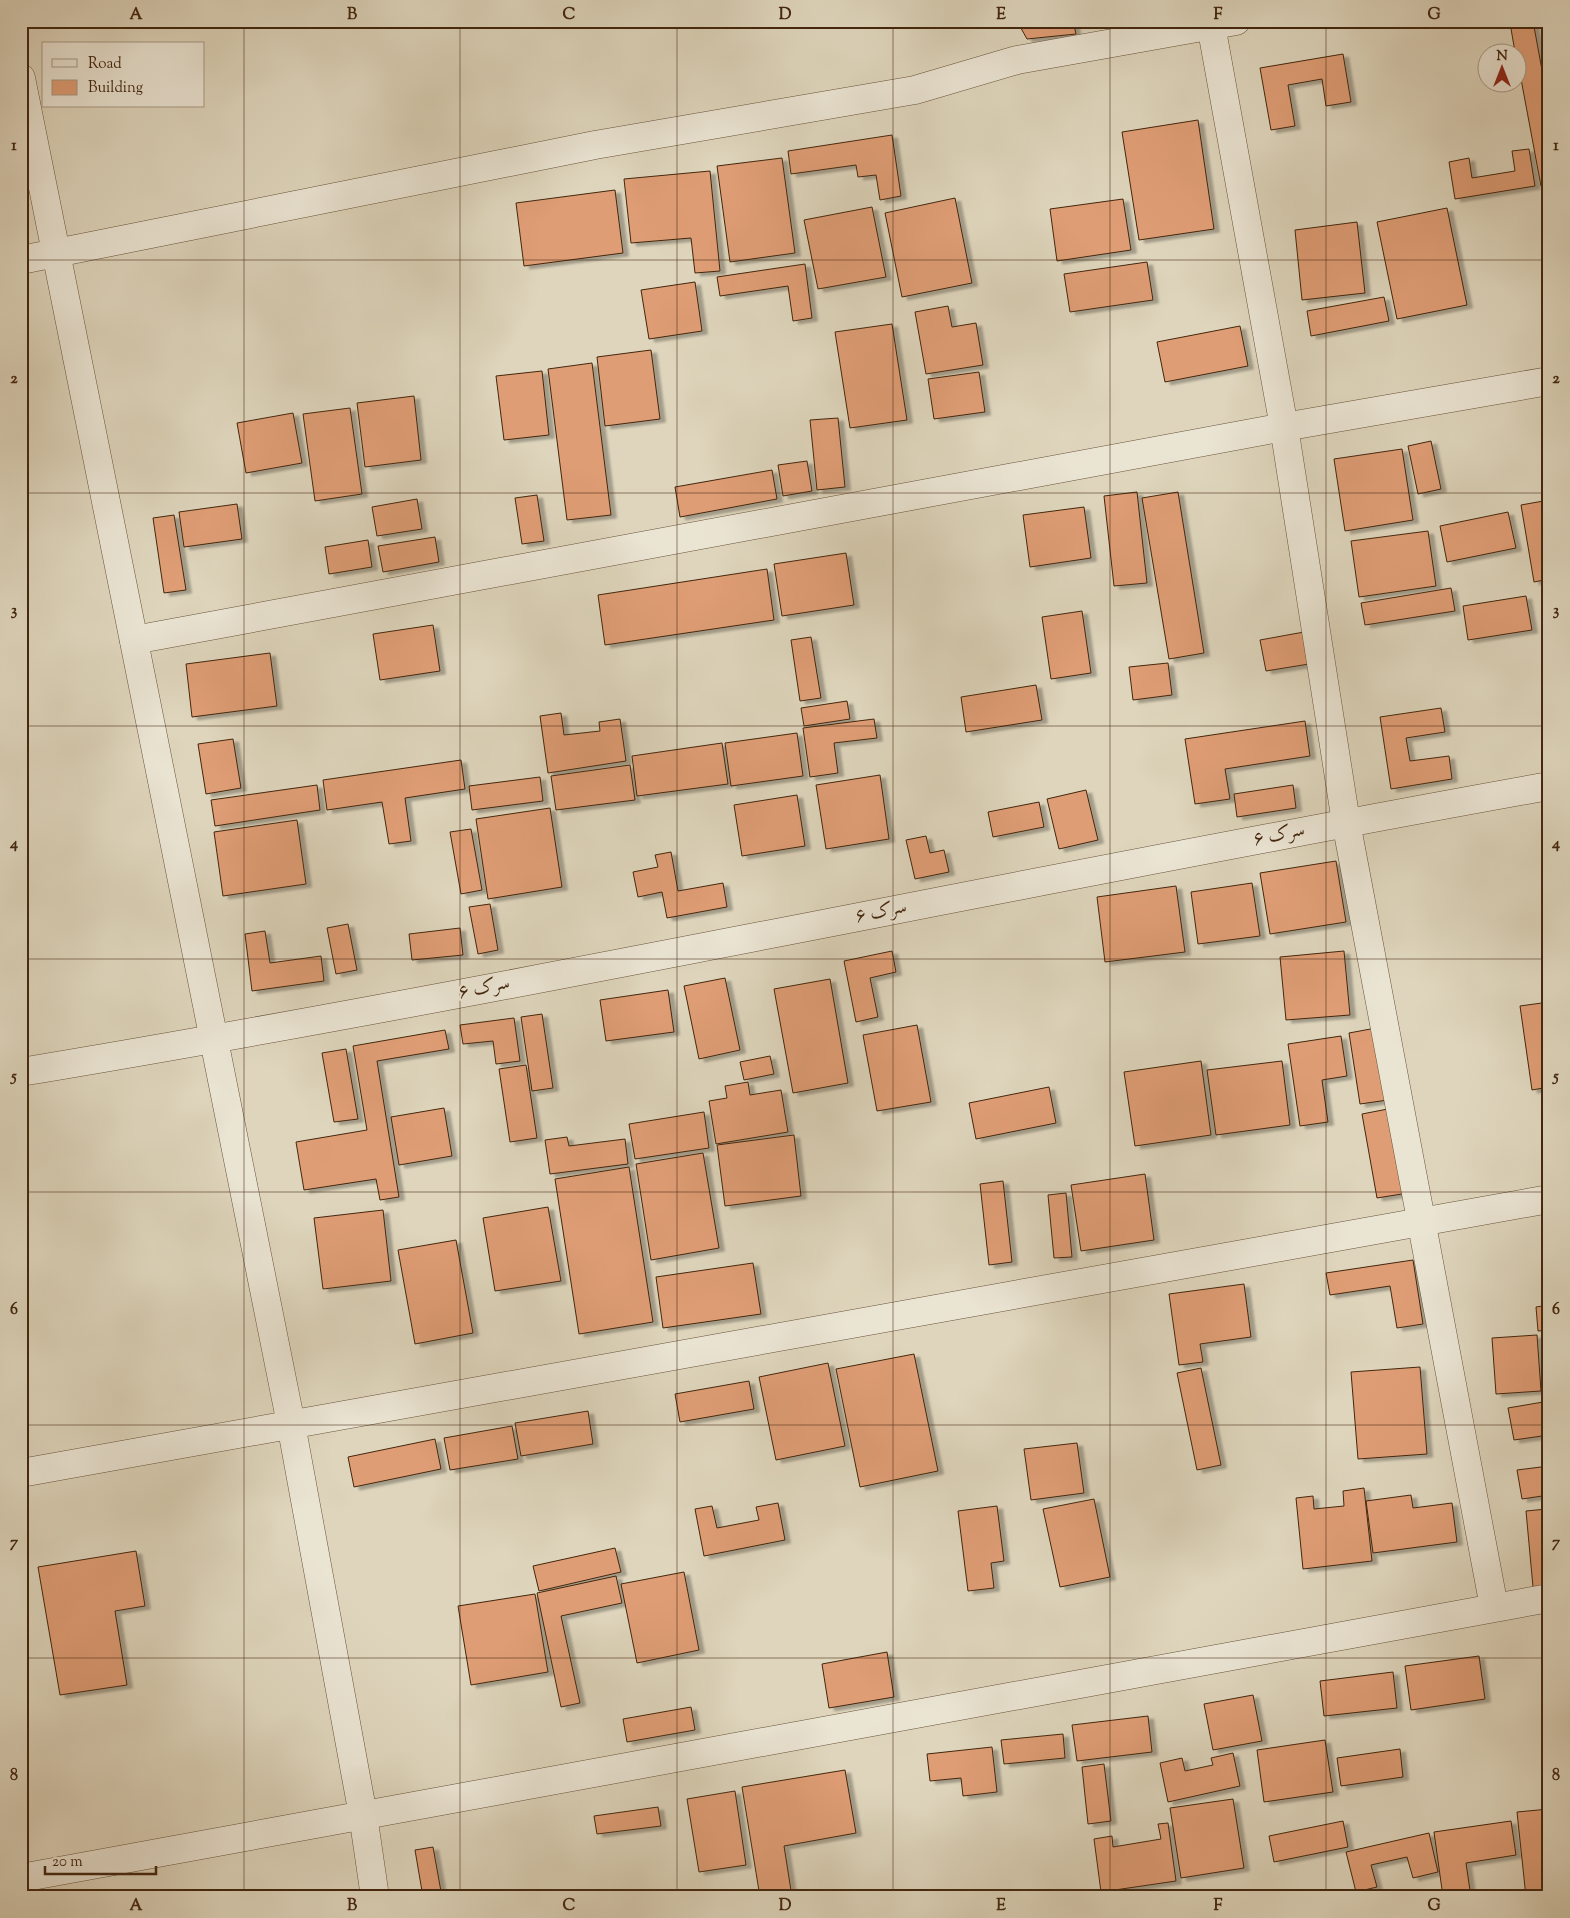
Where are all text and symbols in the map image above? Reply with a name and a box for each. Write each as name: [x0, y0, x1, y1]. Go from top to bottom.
text: A: [130, 4, 143, 27]
text: B: [347, 4, 357, 27]
text: C: [563, 4, 576, 27]
text: D: [779, 4, 792, 27]
text: E: [996, 4, 1006, 27]
text: F: [1214, 4, 1223, 27]
text: G: [1427, 4, 1441, 27]
legend: [42, 42, 205, 108]
north arrow: [1478, 42, 1528, 92]
text: N: [1496, 47, 1508, 67]
text: Road: [88, 54, 122, 75]
text: Building: [88, 78, 143, 99]
text: 1: [11, 135, 17, 158]
text: 1: [1553, 135, 1559, 158]
text: 2: [10, 368, 18, 391]
text: 2: [1552, 368, 1560, 391]
text: 3: [11, 600, 18, 623]
text: 3: [1553, 600, 1560, 623]
street label: سرک ۶: [1251, 817, 1307, 853]
text: 4: [9, 833, 18, 856]
text: 4: [1551, 833, 1560, 856]
street label: سرک ۶: [853, 894, 909, 930]
street label: سرک ۶: [456, 970, 512, 1006]
text: 5: [9, 1066, 17, 1089]
text: 5: [1551, 1066, 1559, 1089]
text: 6: [10, 1299, 18, 1322]
text: 6: [1552, 1299, 1560, 1322]
text: 7: [10, 1532, 19, 1555]
text: 7: [1552, 1532, 1561, 1555]
text: 8: [10, 1765, 18, 1788]
text: 8: [1552, 1765, 1560, 1788]
scale bar: [45, 1843, 156, 1875]
text: 20 m: [52, 1852, 83, 1873]
text: A: [130, 1895, 143, 1918]
text: B: [347, 1895, 357, 1918]
text: C: [563, 1895, 576, 1918]
text: D: [779, 1895, 792, 1918]
text: E: [996, 1895, 1006, 1918]
text: F: [1214, 1895, 1223, 1918]
text: G: [1427, 1895, 1441, 1918]

